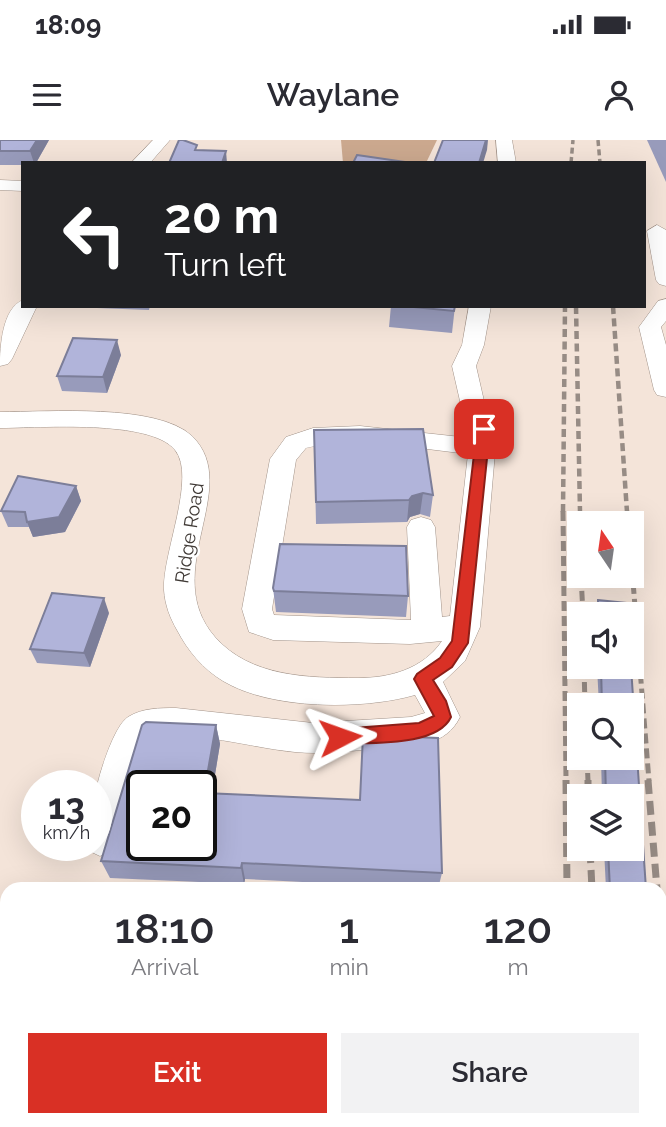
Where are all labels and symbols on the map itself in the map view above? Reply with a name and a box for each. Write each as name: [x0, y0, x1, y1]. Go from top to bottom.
pin: [454, 399, 514, 459]
street label: Ridge Road: [170, 481, 208, 585]
north arrow: [567, 511, 644, 588]
position arrow: [303, 700, 377, 774]
speed limit sign: 20: [126, 770, 217, 861]

